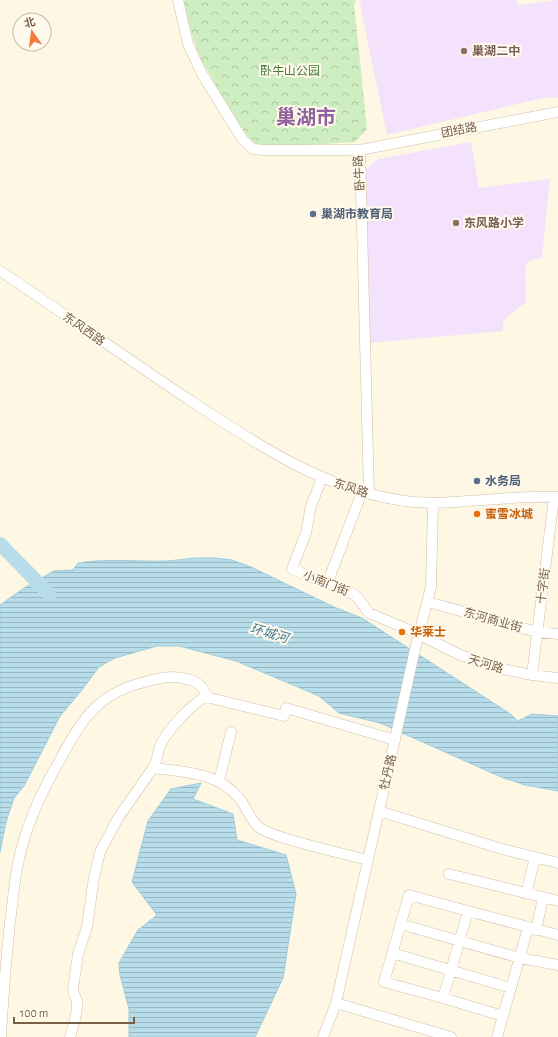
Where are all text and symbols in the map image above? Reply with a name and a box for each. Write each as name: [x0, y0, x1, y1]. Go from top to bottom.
north arrow: [12, 12, 52, 52]
text: 北: [23, 16, 36, 29]
place label: 巢湖二中: [472, 44, 520, 57]
marker: 巢湖二中: [459, 46, 469, 56]
park label: 卧牛山公园: [260, 65, 320, 77]
district label: 巢湖市: [276, 106, 336, 128]
street label: 团结路: [440, 120, 478, 139]
street label: 卧牛路: [351, 155, 366, 191]
place label: 巢湖市教育局: [321, 207, 393, 220]
marker: 巢湖市教育局: [308, 209, 318, 219]
place label: 东风路小学: [464, 216, 524, 229]
marker: 东风路小学: [451, 218, 461, 228]
street label: 东风西路: [61, 309, 108, 348]
place label: 水务局: [485, 474, 521, 487]
street label: 东风路: [332, 476, 370, 499]
marker: 水务局: [472, 476, 482, 486]
place label: 蜜雪冰城: [485, 507, 533, 520]
marker: 蜜雪冰城: [472, 509, 482, 519]
street label: 十字街: [534, 567, 551, 605]
street label: 小南门街: [301, 568, 351, 598]
street label: 东河商业街: [463, 605, 524, 634]
water label: 环城河: [248, 621, 293, 646]
place label: 华莱士: [410, 625, 446, 638]
marker: 华莱士: [397, 627, 407, 637]
street label: 天河路: [467, 652, 505, 675]
street label: 牡丹路: [377, 753, 398, 791]
scale bar: [14, 999, 134, 1025]
text: 100 m: [20, 1007, 48, 1019]

